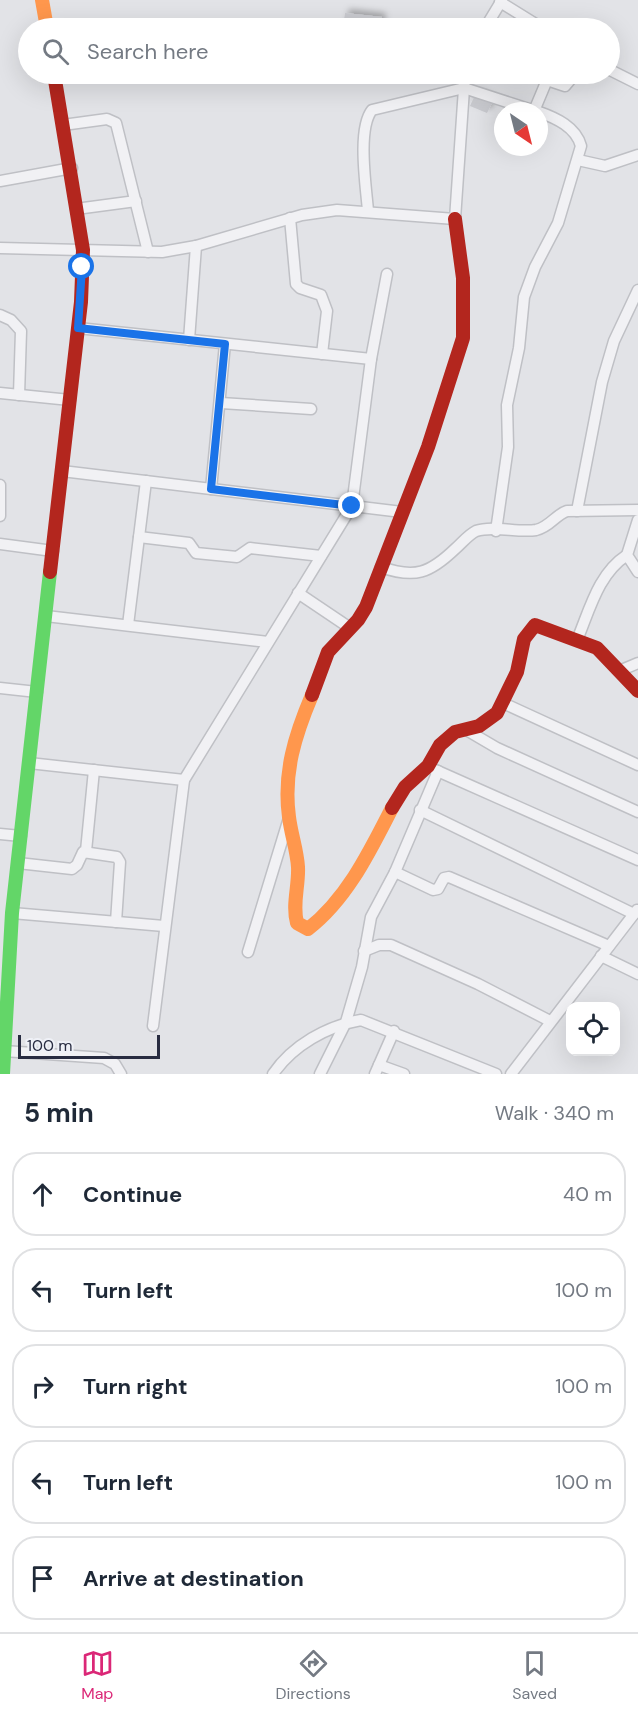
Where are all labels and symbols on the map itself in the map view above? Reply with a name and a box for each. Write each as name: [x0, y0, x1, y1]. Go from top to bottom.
north arrow: [494, 102, 548, 156]
route start: [68, 253, 94, 279]
route end: [338, 492, 364, 518]
scale bar: [18, 1032, 160, 1060]

